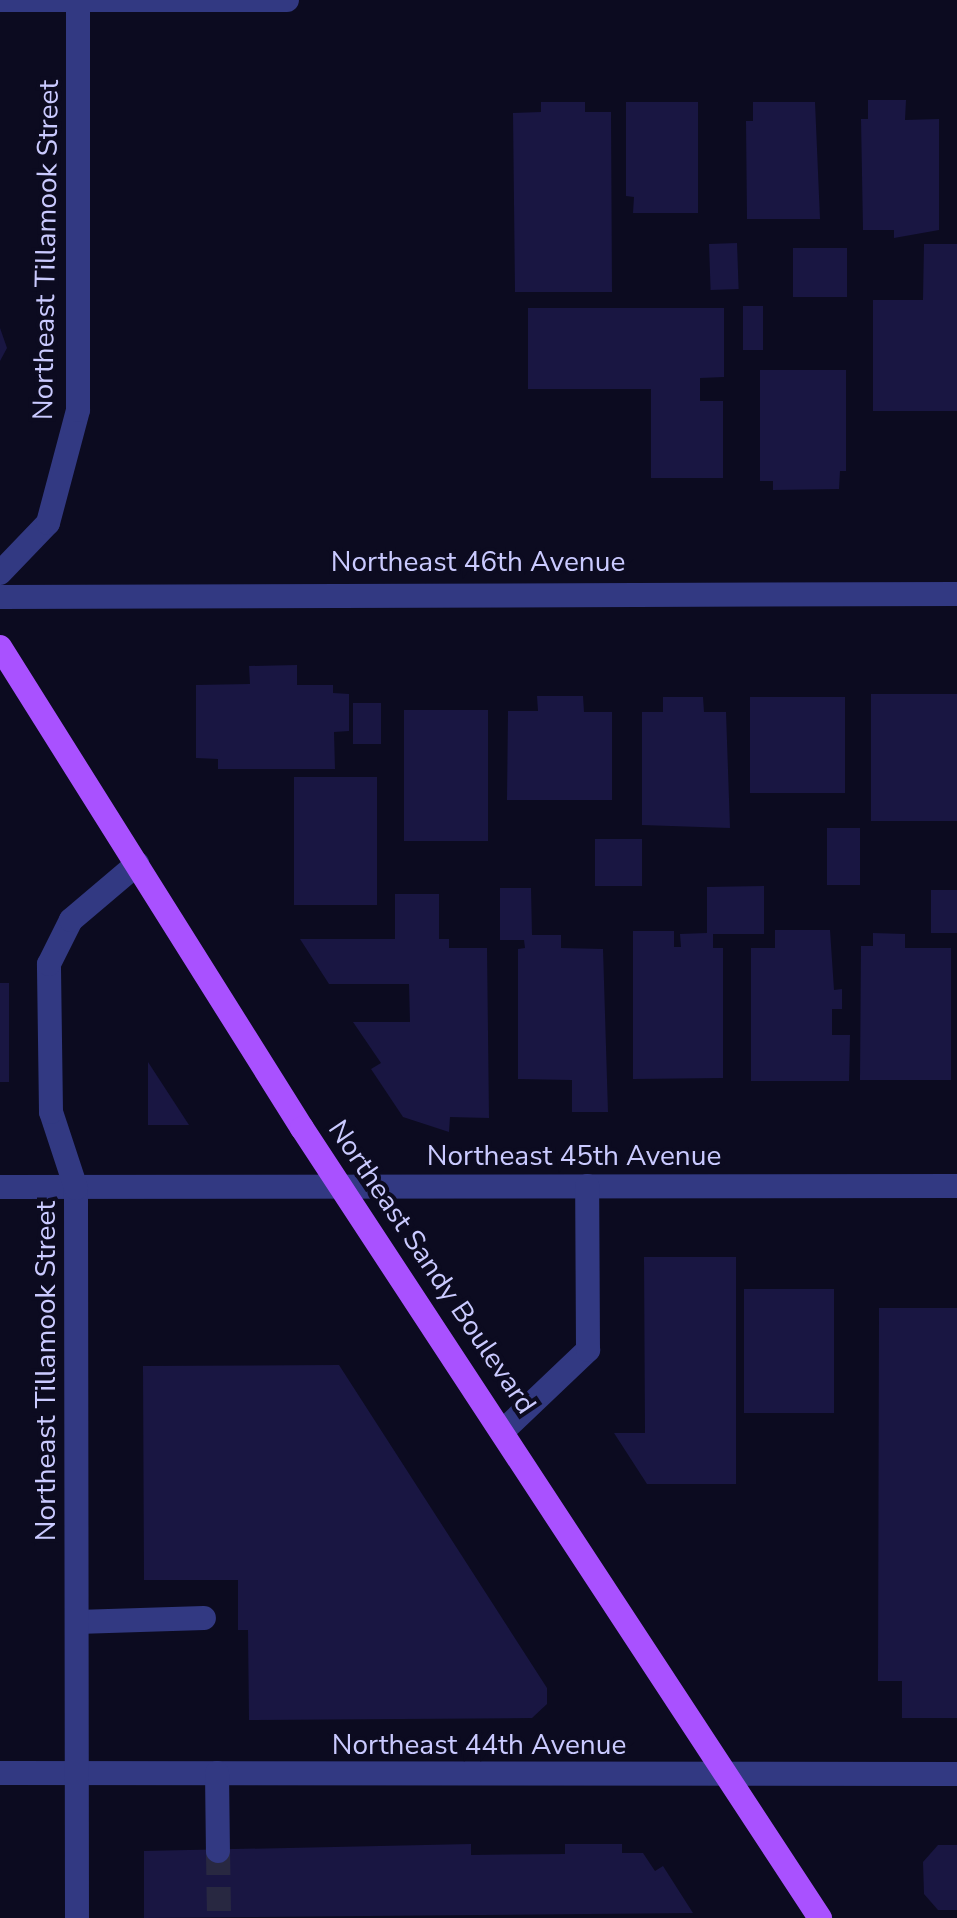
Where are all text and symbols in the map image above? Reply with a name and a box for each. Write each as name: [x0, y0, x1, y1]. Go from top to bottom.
street label: Northeast Tillamook Street: [26, 80, 66, 420]
street label: Northeast 46th Avenue: [331, 545, 625, 579]
street label: Northeast Sandy Boulevard: [321, 1114, 543, 1420]
street label: Northeast 45th Avenue: [427, 1139, 721, 1173]
street label: Northeast Tillamook Street: [29, 1201, 63, 1541]
street label: Northeast 44th Avenue: [332, 1728, 626, 1762]

